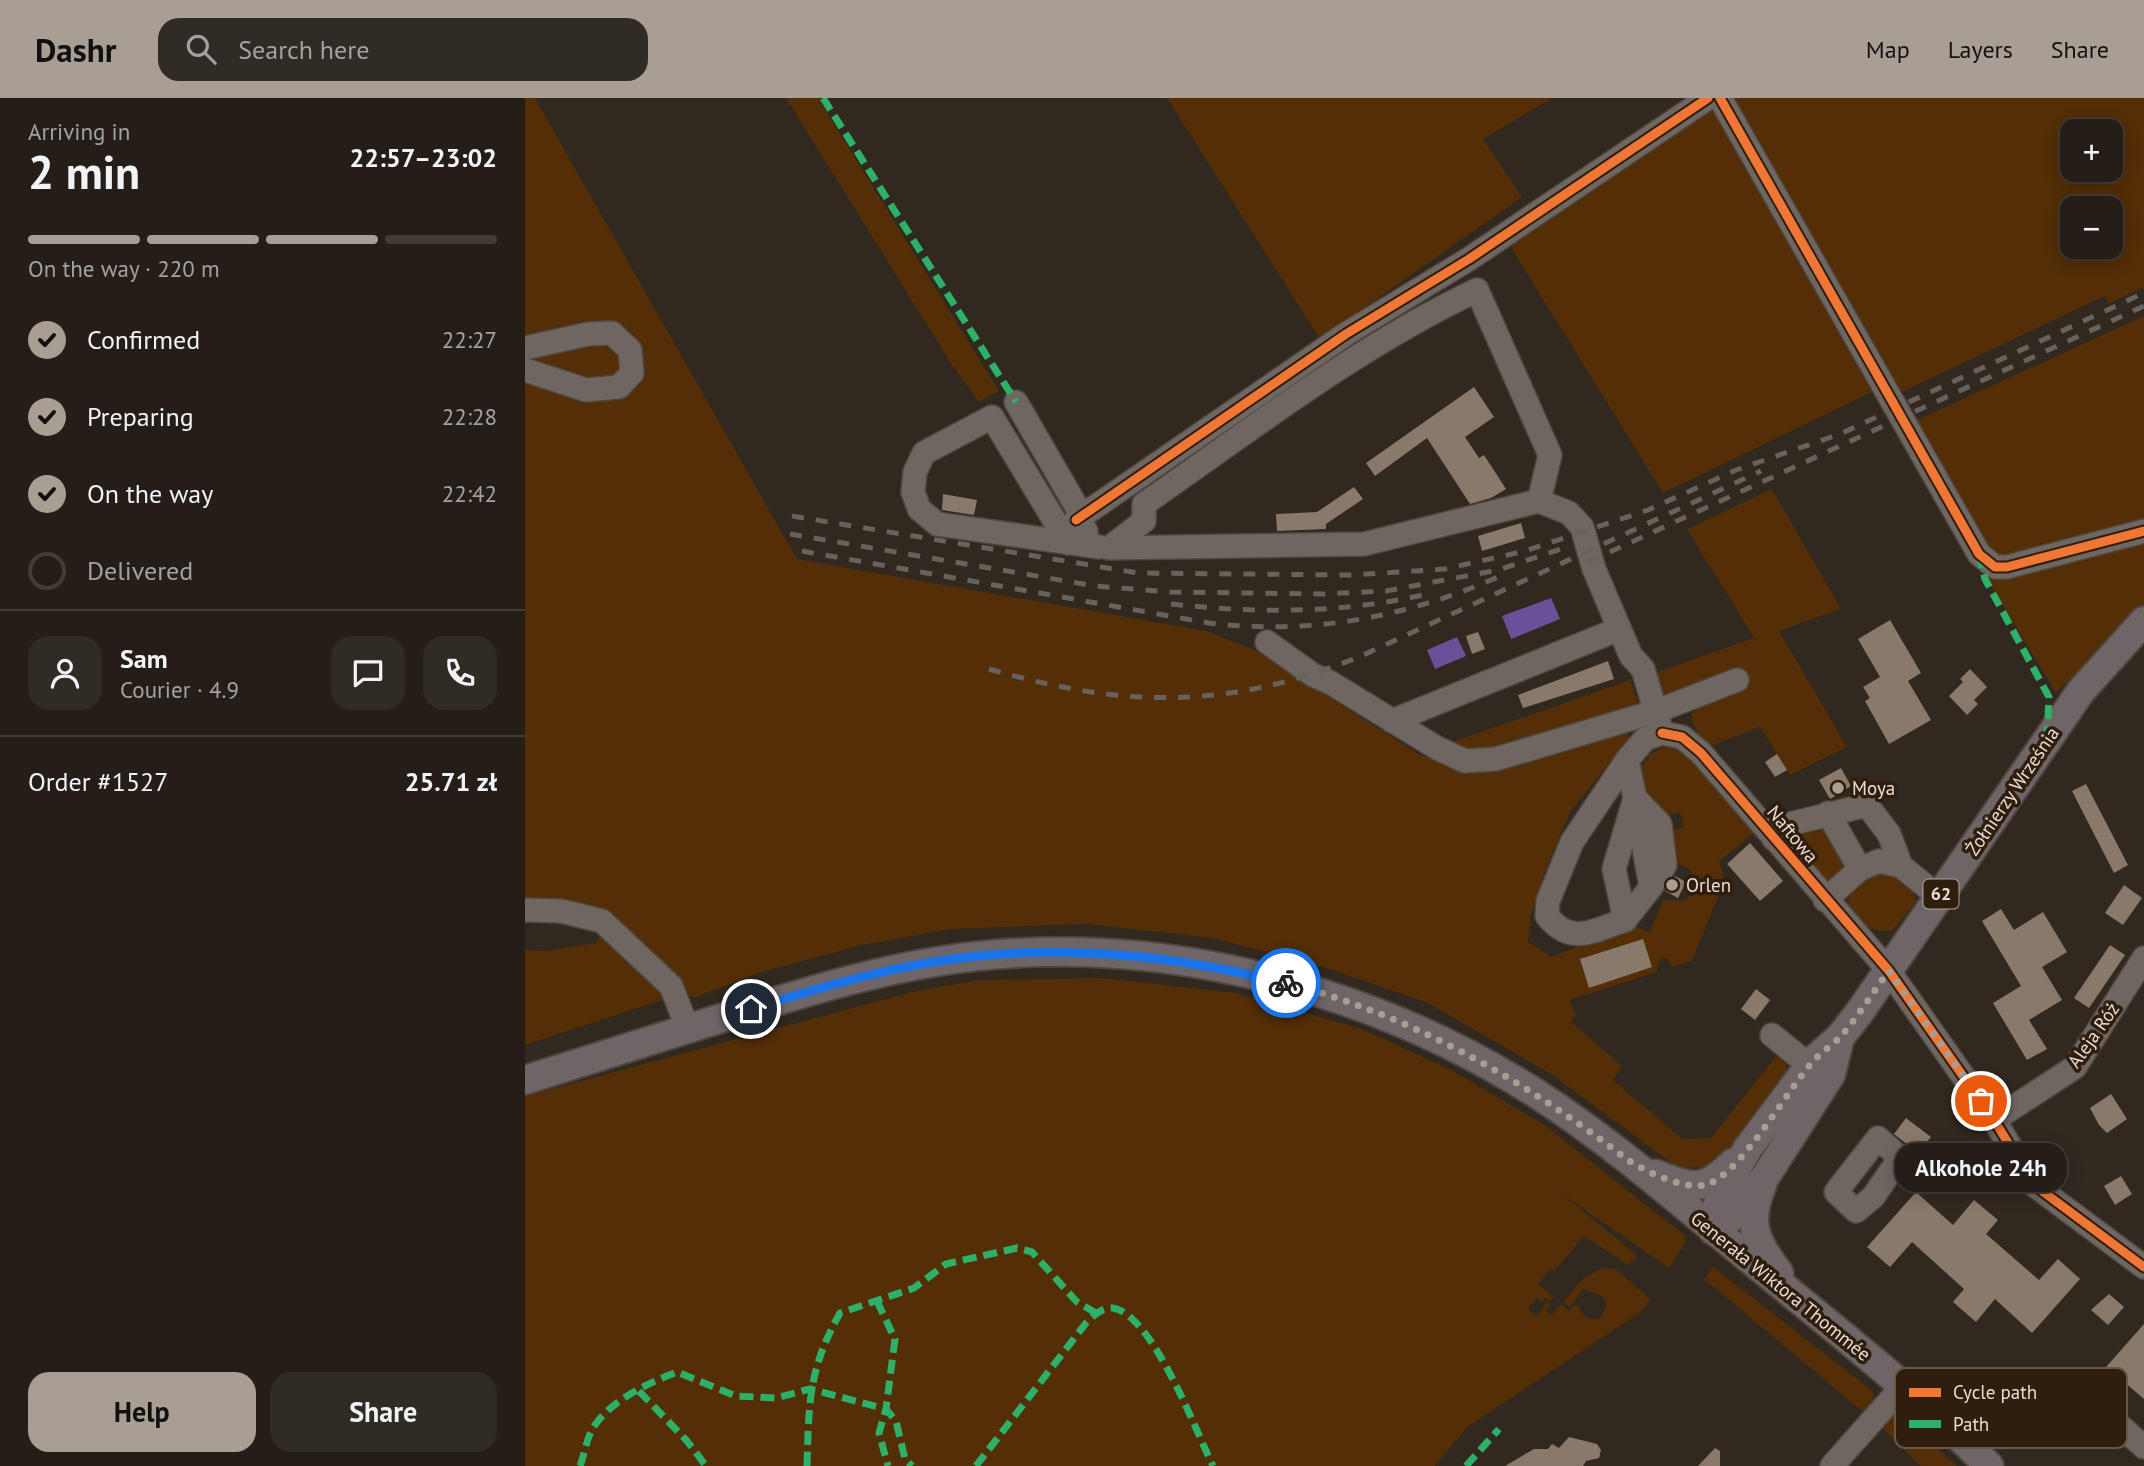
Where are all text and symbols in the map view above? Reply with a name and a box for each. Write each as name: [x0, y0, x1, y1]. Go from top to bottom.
search box: [158, 18, 648, 81]
text: Dashr: [35, 28, 116, 71]
icon: search: [182, 30, 220, 68]
text: Search here: [238, 33, 369, 66]
text: Map: [1866, 34, 1910, 65]
text: Layers: [1948, 34, 2013, 65]
text: Share: [2051, 34, 2109, 65]
text: Arriving in: [28, 117, 130, 146]
map controls: [2060, 119, 2123, 259]
button: +: [2060, 119, 2123, 182]
text: 22:57–23:02: [350, 141, 497, 174]
text: 2 min: [28, 142, 140, 202]
button: −: [2060, 196, 2123, 259]
text: On the way · 220 m: [28, 254, 220, 283]
icon: check: [28, 321, 66, 359]
text: Confirmed: [87, 323, 200, 356]
text: 22:27: [442, 325, 497, 354]
icon: check: [28, 398, 66, 436]
text: Preparing: [87, 400, 194, 433]
text: 22:28: [442, 402, 497, 431]
icon: check: [28, 475, 66, 513]
text: On the way: [87, 477, 213, 510]
text: 22:42: [442, 479, 497, 508]
text: Delivered: [87, 554, 193, 587]
button: person: [28, 636, 102, 710]
button: chat: [331, 636, 405, 710]
button: phone: [423, 636, 497, 710]
text: Sam: [120, 642, 168, 675]
text: Courier · 4.9: [120, 675, 239, 704]
street label: Żołnierzy Września: [1960, 722, 2064, 860]
text: Order #1527: [28, 765, 168, 798]
text: 25.71 zł: [405, 765, 497, 798]
place label: Moya: [1852, 776, 1895, 800]
marker: Moya: [1830, 780, 1846, 796]
street label: Naftowa: [1762, 800, 1824, 868]
place label: Orlen: [1686, 873, 1731, 897]
marker: Orlen: [1664, 877, 1680, 893]
road number: 62: [1923, 880, 1959, 908]
courier: [1251, 948, 1321, 1018]
icon: bike: [1267, 964, 1305, 1002]
pin: [721, 979, 781, 1039]
icon: home: [732, 990, 770, 1028]
street label: Aleja Róż: [2062, 998, 2124, 1072]
pin: [1951, 1071, 2011, 1131]
icon: bag: [1962, 1082, 2000, 1120]
callout: Alkohole 24h: [1895, 1143, 2067, 1192]
text: Alkohole 24h: [1915, 1153, 2047, 1182]
street label: Generała Wiktora Thommée: [1686, 1206, 1876, 1366]
legend: [1895, 1368, 2127, 1448]
button: Help: [28, 1372, 256, 1452]
button: Share: [270, 1372, 497, 1452]
text: Cycle path: [1953, 1380, 2037, 1404]
text: Path: [1953, 1412, 1989, 1436]

